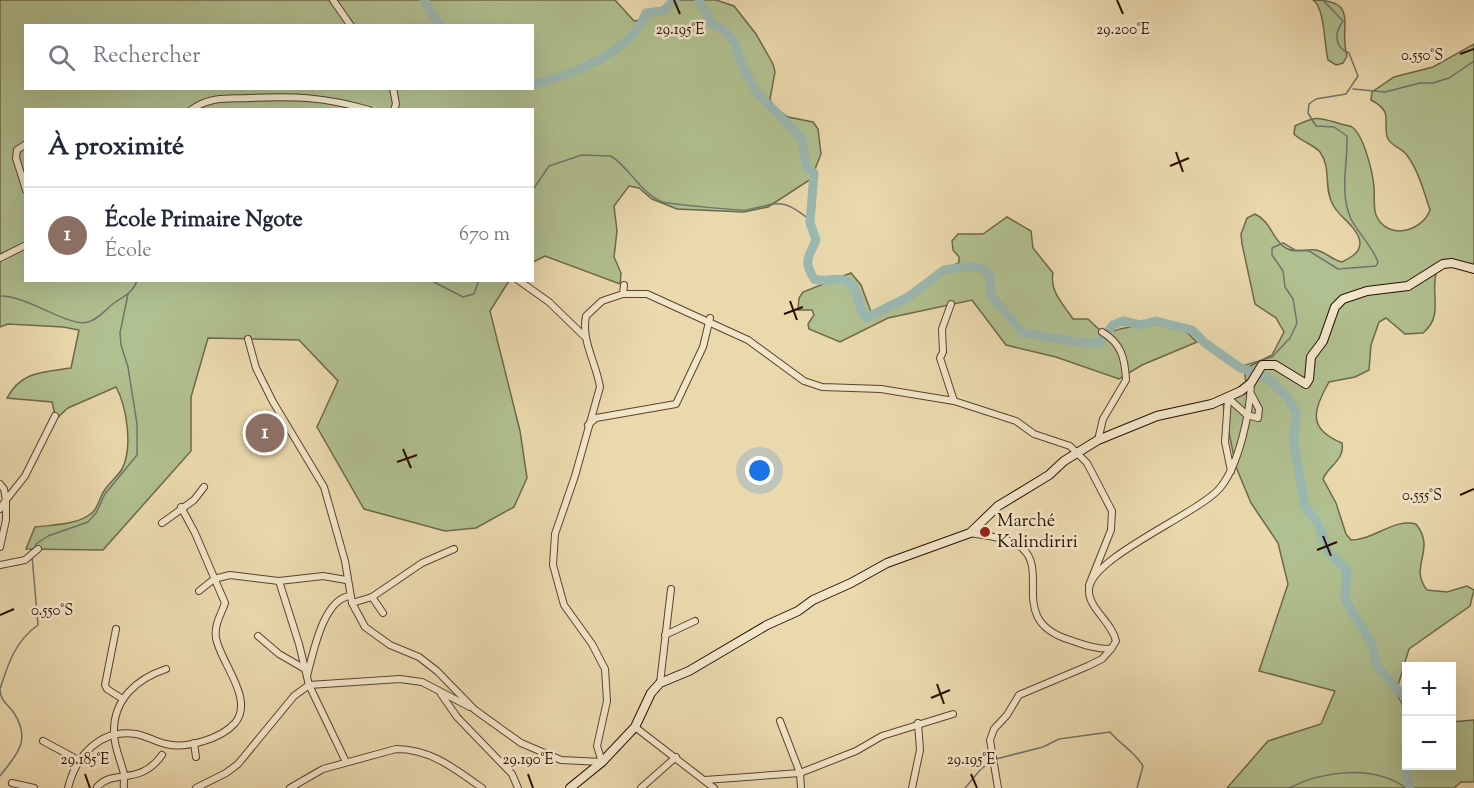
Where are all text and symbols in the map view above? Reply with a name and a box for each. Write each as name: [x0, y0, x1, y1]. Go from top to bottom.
text: 29.195°E: [656, 20, 704, 41]
text: 29.200°E: [1096, 20, 1150, 41]
search box: [24, 24, 534, 90]
icon: search: [45, 41, 78, 74]
text: Rechercher: [93, 41, 200, 73]
text: 0.550°S: [1401, 46, 1443, 67]
text: À proximité: [48, 129, 184, 166]
text: École Primaire Ngote: [105, 205, 303, 237]
text: 1: [64, 221, 71, 250]
text: 670 m: [459, 221, 510, 250]
text: École: [105, 237, 152, 266]
pin: 1: [246, 410, 284, 456]
your location: [745, 456, 774, 485]
text: 0.555°S: [1402, 486, 1442, 507]
place label: Marché Kalindiriri: [997, 509, 1078, 556]
marker: Marché Kalindiriri: [978, 525, 992, 539]
text: 0.550°S: [31, 601, 73, 622]
map controls: [1402, 662, 1456, 770]
button: +: [1402, 662, 1456, 716]
button: −: [1402, 716, 1456, 770]
text: 29.185°E: [61, 750, 109, 771]
text: 29.190°E: [503, 750, 553, 771]
text: 29.195°E: [947, 750, 995, 771]

